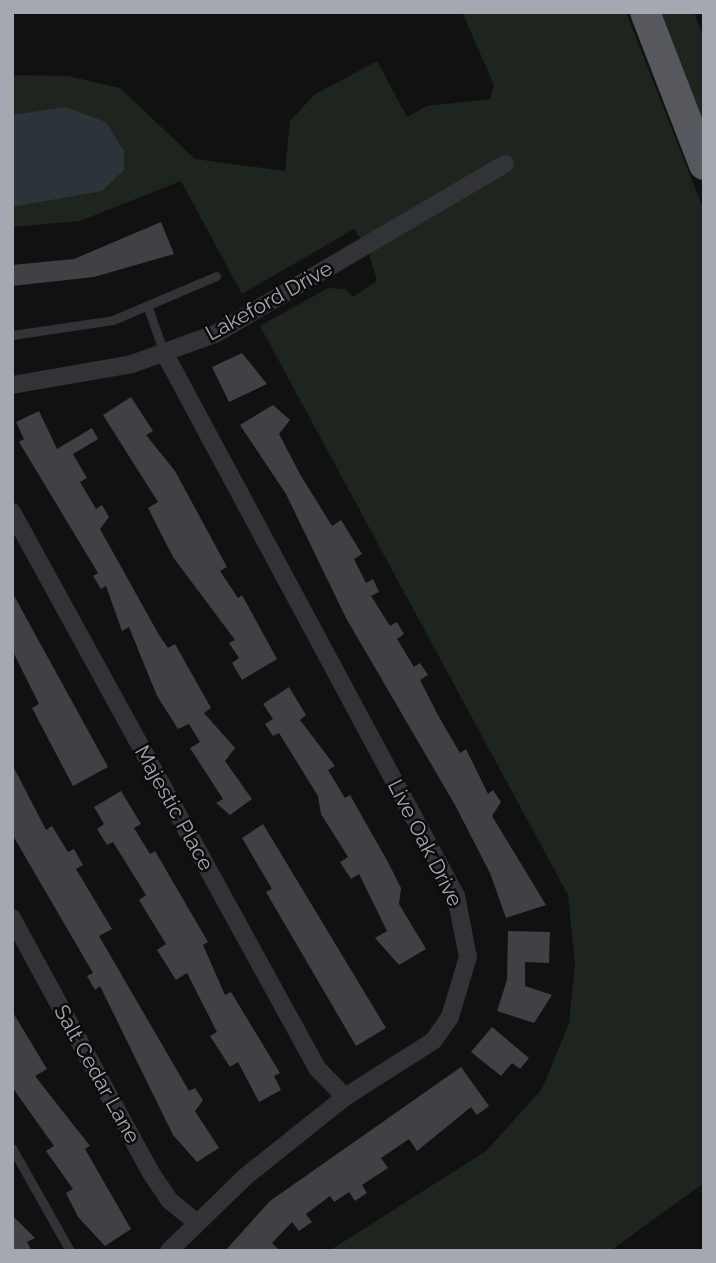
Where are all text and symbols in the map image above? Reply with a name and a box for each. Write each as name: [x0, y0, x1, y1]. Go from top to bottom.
street label: Lakeford Drive: [201, 256, 337, 346]
street label: Majestic Place: [129, 741, 219, 875]
street label: Live Oak Drive: [382, 775, 468, 911]
street label: Salt Cedar Lane: [49, 1000, 145, 1148]

